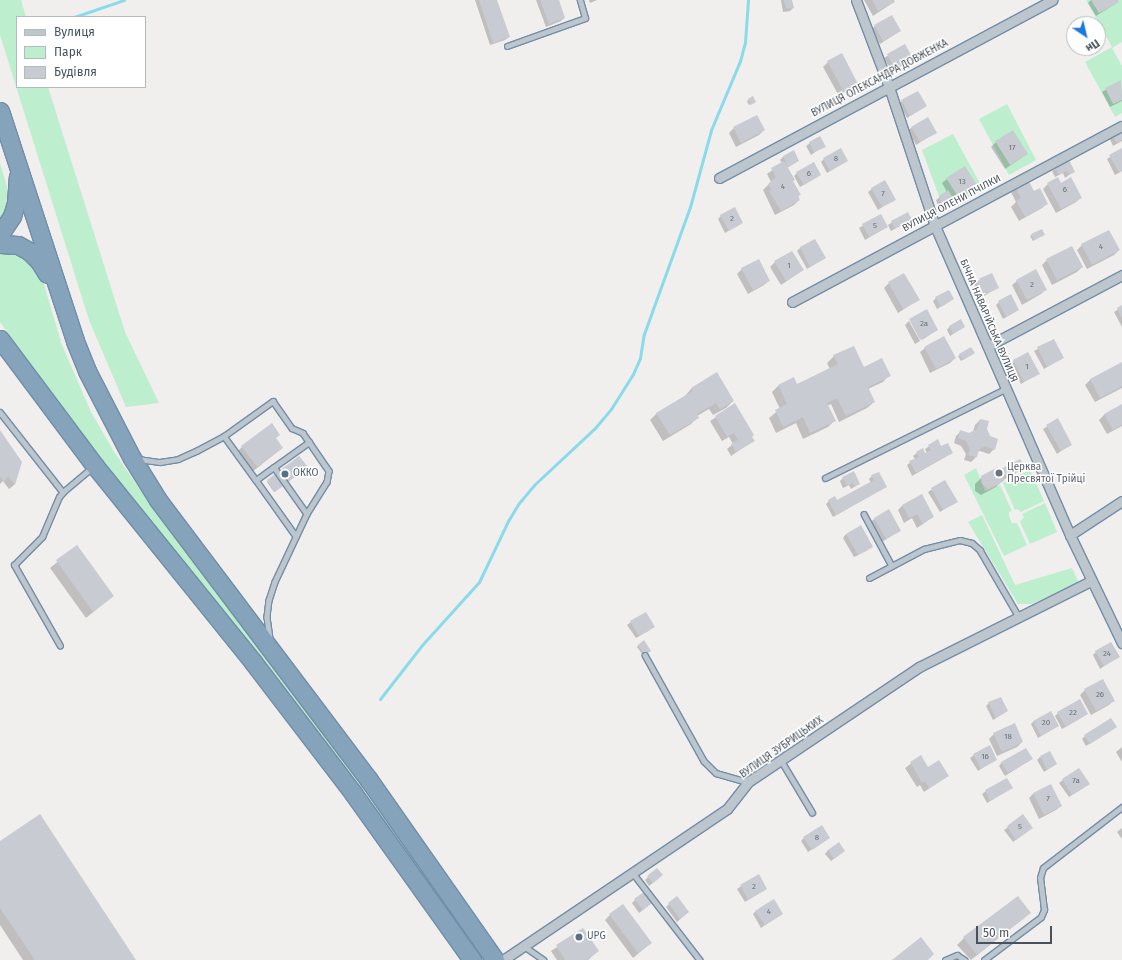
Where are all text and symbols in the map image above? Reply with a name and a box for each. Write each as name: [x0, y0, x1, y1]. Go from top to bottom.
legend: [16, 16, 146, 88]
north arrow: [1066, 16, 1106, 56]
text: Вулиця: [54, 25, 95, 39]
text: Пн: [1083, 36, 1102, 55]
street label: ВУЛИЦЯ ОЛЕКСАНДРА ДОВЖЕНКА: [810, 38, 950, 120]
text: Парк: [54, 45, 82, 59]
text: Будівля: [54, 65, 97, 79]
house number: 17: [1008, 143, 1016, 153]
house number: 8: [834, 154, 838, 164]
house number: 6: [807, 169, 811, 179]
street label: ВУЛИЦЯ ОЛЕНИ ПЧІЛКИ: [901, 173, 1003, 235]
house number: 13: [958, 177, 966, 187]
house number: 4: [781, 182, 785, 192]
house number: 6: [1063, 185, 1067, 195]
house number: 7: [881, 189, 885, 199]
house number: 2: [730, 214, 734, 224]
house number: 5: [873, 221, 877, 231]
house number: 4: [1099, 242, 1103, 252]
street label: БІЧНА НАВАРІЙСЬКА ВУЛИЦЯ: [957, 258, 1019, 384]
house number: 1: [787, 261, 791, 271]
house number: 2: [1030, 280, 1034, 290]
house number: 2а: [920, 319, 928, 329]
house number: 1: [1025, 362, 1029, 372]
place label: Церква Пресвятої Трійці: [1007, 461, 1085, 484]
place label: ОККО: [293, 468, 318, 480]
marker: Церква Пресвятої Трійці: [994, 468, 1004, 478]
marker: ОККО: [280, 469, 290, 479]
house number: 24: [1103, 649, 1111, 659]
house number: 26: [1096, 690, 1104, 700]
house number: 22: [1069, 708, 1077, 718]
street label: ВУЛИЦЯ ЗУБРИЦЬКИХ: [738, 715, 826, 781]
house number: 20: [1042, 718, 1050, 728]
house number: 18: [1004, 732, 1012, 742]
house number: 16: [981, 752, 989, 762]
house number: 7а: [1072, 776, 1080, 786]
house number: 7: [1046, 794, 1050, 804]
house number: 5: [1018, 822, 1022, 832]
house number: 8: [815, 833, 819, 843]
house number: 2: [752, 882, 756, 892]
house number: 4: [767, 907, 771, 917]
scale bar: [978, 918, 1054, 944]
text: 50 m: [983, 926, 1009, 940]
place label: UPG: [587, 931, 606, 943]
marker: UPG: [574, 932, 584, 942]

